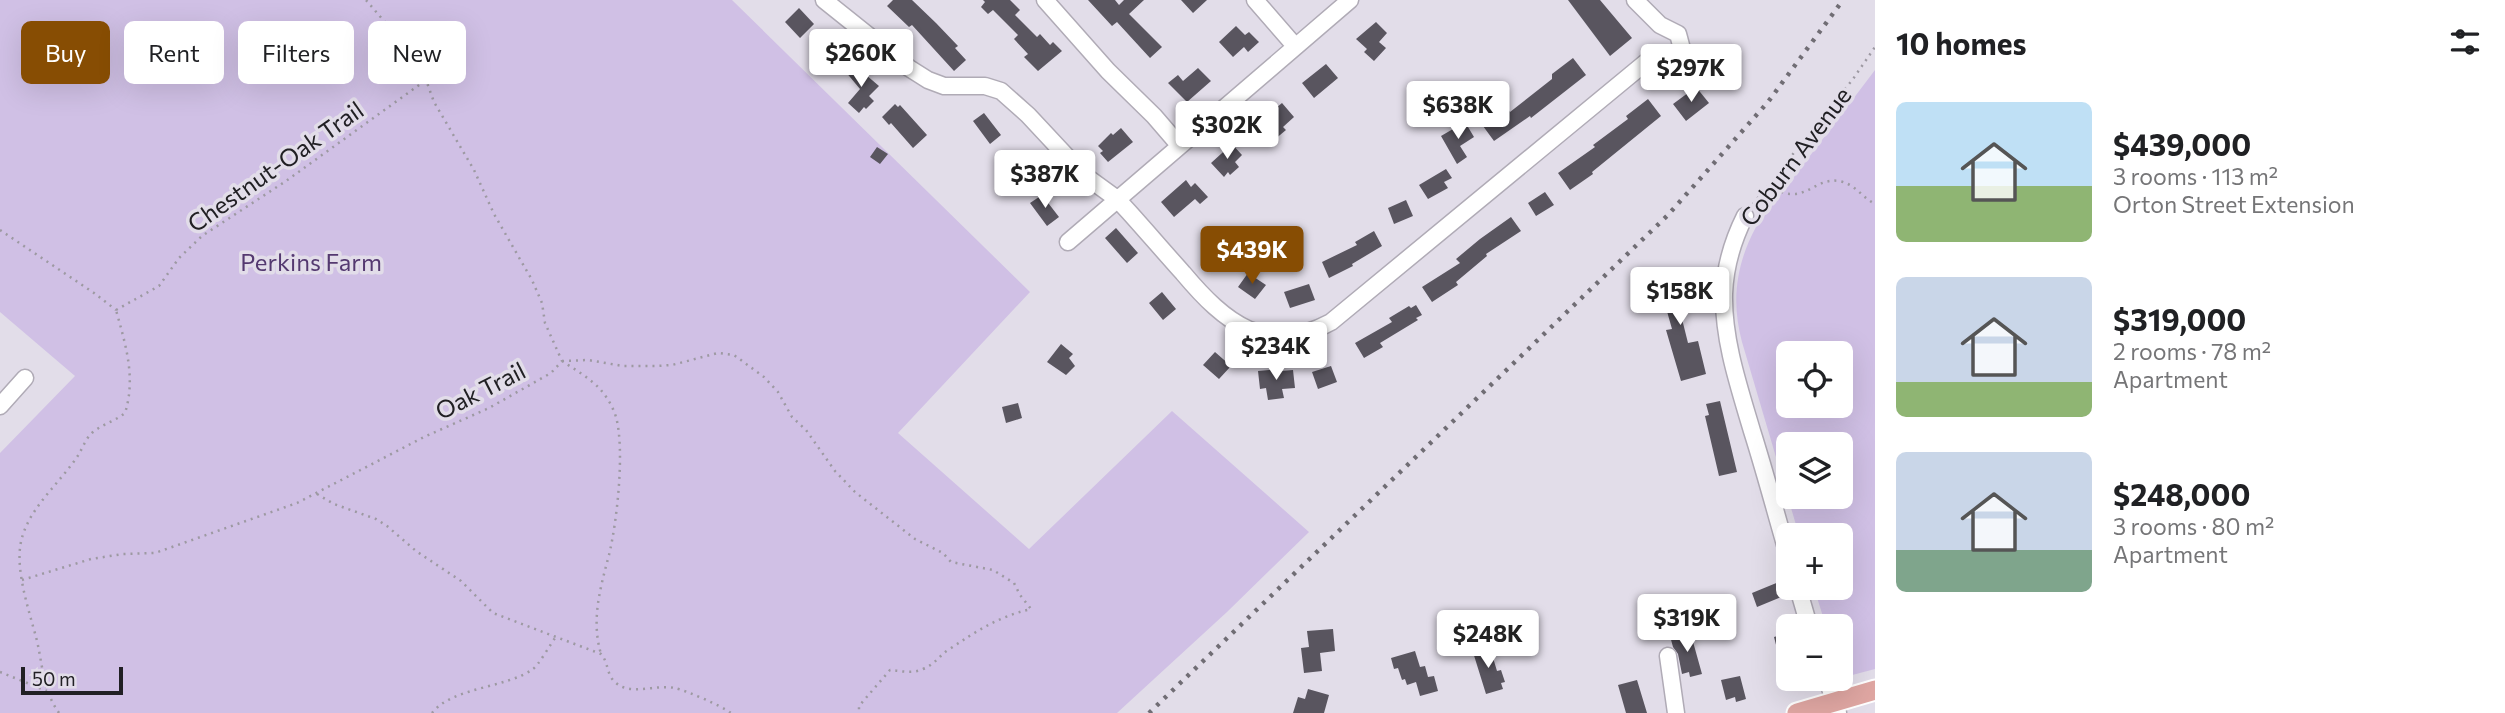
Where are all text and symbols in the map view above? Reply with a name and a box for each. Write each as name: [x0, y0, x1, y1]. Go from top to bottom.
chip: Buy: [21, 21, 110, 84]
chip: Rent: [124, 21, 224, 84]
chip: Filters: [238, 21, 354, 84]
chip: New: [368, 21, 466, 84]
icon: filters: [2446, 23, 2484, 61]
text: 10 homes: [1896, 24, 2026, 61]
pin: $260K: [812, 29, 910, 89]
text: $260K: [825, 38, 897, 66]
pin: $297K: [1642, 44, 1740, 104]
text: $297K: [1657, 53, 1725, 81]
street label: Coburn Avenue: [1733, 81, 1857, 231]
pin: $638K: [1409, 82, 1507, 141]
text: $638K: [1423, 90, 1493, 118]
street label: Chestnut-Oak Trail: [181, 94, 369, 238]
pin: $302K: [1178, 102, 1276, 161]
text: $302K: [1192, 110, 1262, 138]
text: $439,000: [2113, 125, 2251, 162]
icon: home: [1952, 130, 2036, 214]
pin: $387K: [996, 150, 1094, 210]
text: $387K: [1010, 159, 1080, 187]
text: 3 rooms · 113 m²: [2113, 162, 2278, 190]
text: Orton Street Extension: [2113, 190, 2355, 218]
pin: $439K: [1203, 226, 1301, 286]
text: $439K: [1217, 235, 1287, 263]
park label: Perkins Farm: [240, 247, 382, 276]
pin: $158K: [1631, 268, 1729, 327]
text: $158K: [1646, 276, 1714, 304]
text: $319,000: [2113, 300, 2246, 337]
icon: home: [1952, 305, 2036, 389]
pin: $234K: [1227, 322, 1325, 382]
text: $234K: [1241, 331, 1311, 359]
text: 2 rooms · 78 m²: [2113, 337, 2271, 365]
map controls: [1776, 341, 1853, 691]
button: locate: [1776, 341, 1853, 418]
street label: Oak Trail: [430, 355, 530, 425]
text: Apartment: [2113, 365, 2228, 393]
button: layers: [1776, 432, 1853, 509]
text: $248,000: [2113, 475, 2250, 512]
icon: home: [1952, 480, 2036, 564]
text: 3 rooms · 80 m²: [2113, 512, 2274, 540]
button: +: [1776, 523, 1853, 600]
text: Apartment: [2113, 540, 2228, 568]
pin: $319K: [1638, 594, 1736, 654]
text: $319K: [1653, 603, 1721, 631]
pin: $248K: [1439, 610, 1537, 670]
button: −: [1776, 614, 1853, 691]
text: $248K: [1453, 619, 1523, 647]
scale bar: [21, 664, 122, 696]
text: 50 m: [32, 667, 76, 690]

